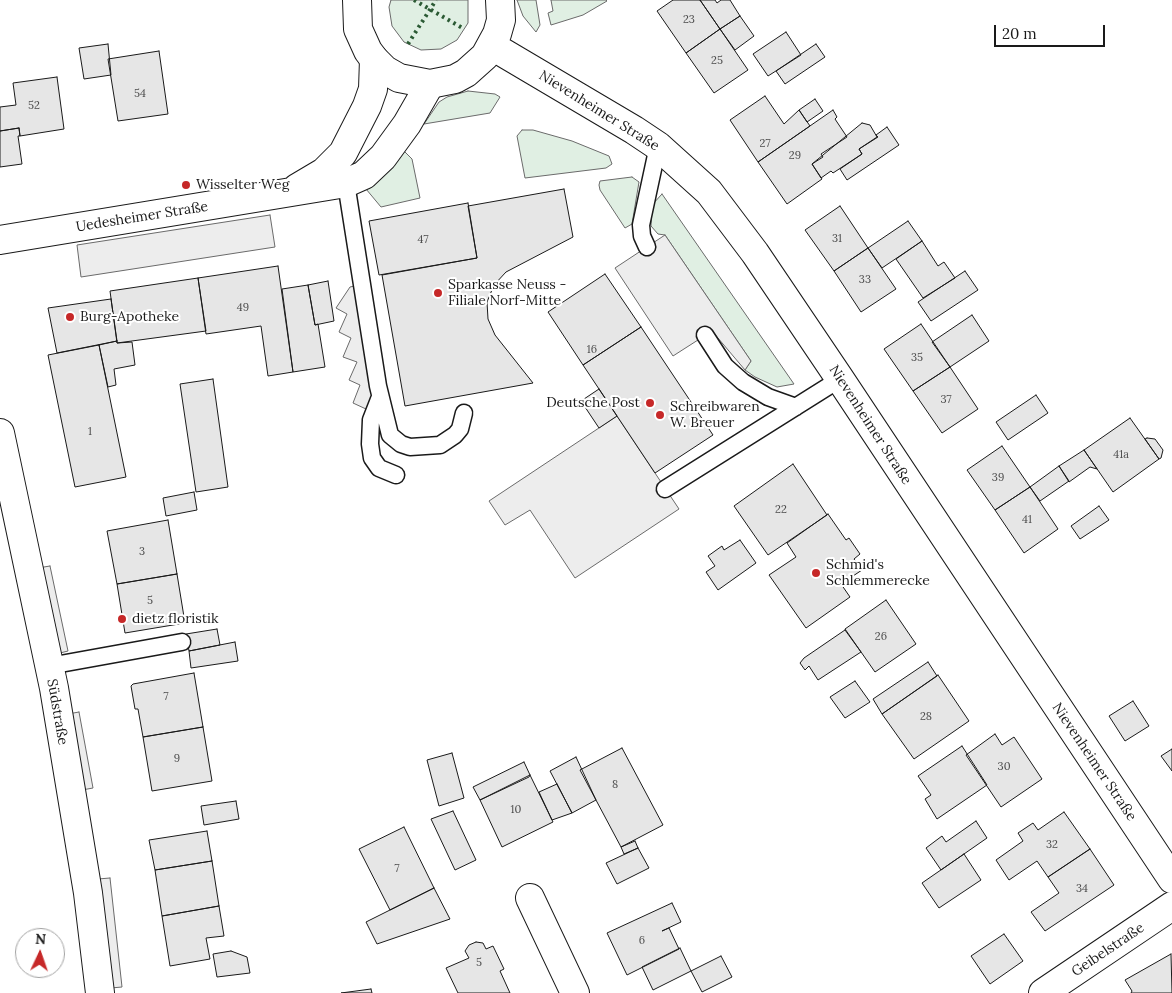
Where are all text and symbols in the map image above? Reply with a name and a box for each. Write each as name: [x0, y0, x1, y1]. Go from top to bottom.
house number: 23: [683, 13, 695, 27]
scale bar: [997, 15, 1108, 47]
text: 20 m: [1002, 24, 1037, 43]
house number: 25: [711, 54, 723, 68]
street label: Nievenheimer Straße: [536, 67, 662, 155]
house number: 54: [134, 87, 146, 101]
house number: 52: [28, 99, 40, 113]
house number: 27: [760, 137, 770, 151]
house number: 29: [789, 149, 801, 163]
place label: Wisselter Weg: [196, 177, 289, 193]
marker: Wisselter Weg: [180, 179, 192, 191]
street label: Uedesheimer Straße: [75, 198, 209, 236]
house number: 31: [832, 232, 842, 246]
house number: 47: [417, 233, 429, 247]
house number: 33: [859, 273, 871, 287]
place label: Sparkasse Neuss - Filiale Norf-Mitte: [448, 277, 566, 310]
marker: Sparkasse Neuss - Filiale Norf-Mitte: [432, 287, 444, 299]
house number: 49: [237, 301, 249, 315]
place label: Burg-Apotheke: [80, 309, 179, 325]
marker: Burg-Apotheke: [64, 311, 76, 323]
house number: 16: [587, 343, 597, 357]
house number: 35: [911, 351, 923, 365]
street label: Nievenheimer Straße: [825, 362, 915, 488]
house number: 37: [941, 393, 951, 407]
place label: Deutsche Post: [546, 395, 640, 411]
marker: Deutsche Post: [644, 397, 656, 409]
place label: Schreibwaren W. Breuer: [670, 399, 760, 432]
marker: Schreibwaren W. Breuer: [654, 409, 666, 421]
house number: 1: [88, 425, 92, 439]
house number: 41a: [1113, 448, 1129, 462]
house number: 39: [992, 471, 1004, 485]
house number: 22: [775, 503, 787, 517]
house number: 41: [1022, 513, 1032, 527]
house number: 3: [139, 545, 145, 559]
place label: Schmid's Schlemmerecke: [826, 557, 930, 590]
marker: Schmid's Schlemmerecke: [810, 567, 822, 579]
house number: 5: [147, 594, 153, 608]
place label: dietz floristik: [132, 611, 219, 627]
marker: dietz floristik: [116, 613, 128, 625]
house number: 26: [875, 630, 887, 644]
street label: Südstraße: [43, 678, 71, 746]
house number: 7: [163, 690, 169, 704]
street label: Nievenheimer Straße: [1048, 700, 1140, 824]
house number: 28: [920, 710, 932, 724]
house number: 9: [174, 752, 180, 766]
house number: 30: [998, 760, 1010, 774]
house number: 8: [612, 778, 618, 792]
house number: 10: [511, 803, 521, 817]
house number: 32: [1046, 838, 1058, 852]
house number: 7: [394, 862, 400, 876]
house number: 34: [1076, 882, 1088, 896]
street label: Geibelstraße: [1069, 920, 1147, 980]
north arrow: [15, 928, 65, 978]
text: N: [35, 930, 47, 948]
house number: 6: [639, 934, 645, 948]
house number: 5: [476, 956, 482, 970]

